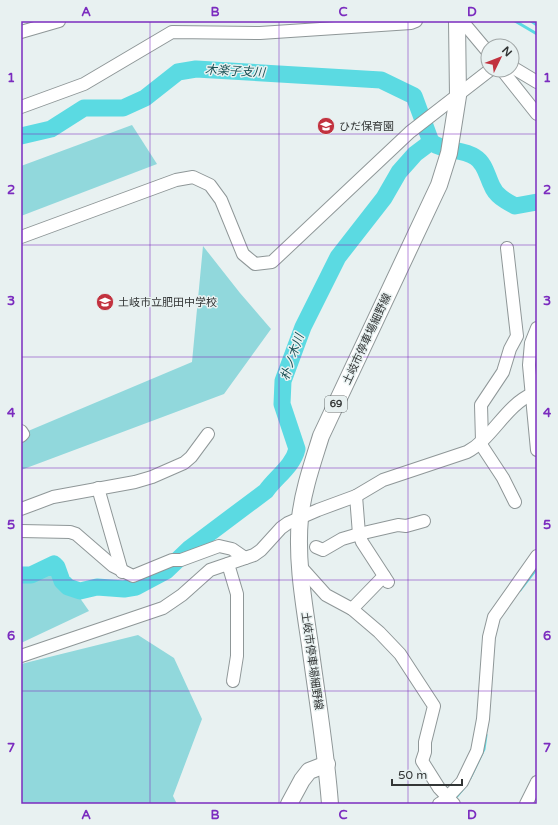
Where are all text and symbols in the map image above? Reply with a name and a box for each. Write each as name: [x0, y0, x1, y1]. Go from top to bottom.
text: A: [81, 4, 91, 20]
text: B: [210, 4, 220, 20]
text: C: [338, 4, 348, 20]
text: D: [467, 4, 477, 20]
north arrow: [480, 38, 520, 78]
text: N: [499, 44, 515, 59]
water label: 木楽子支川: [205, 62, 267, 80]
text: 1: [7, 70, 15, 86]
text: 1: [543, 70, 551, 86]
school or university icon: ひだ保育園: [316, 116, 336, 136]
place label: ひだ保育園: [339, 120, 394, 133]
text: 2: [7, 182, 15, 198]
text: 2: [543, 182, 551, 198]
street label: 土岐市停車場細野線: [340, 291, 394, 387]
school or university icon: 土岐市立肥田中学校: [95, 292, 115, 312]
text: 3: [7, 293, 15, 309]
text: 3: [543, 293, 551, 309]
place label: 土岐市立肥田中学校: [118, 296, 217, 309]
water label: 朴ノ木川: [278, 330, 307, 382]
road number: 69: [325, 396, 347, 412]
text: 4: [7, 405, 16, 421]
text: 4: [543, 405, 552, 421]
text: 5: [7, 517, 15, 533]
text: 5: [543, 517, 551, 533]
street label: 土岐市停車場細野線: [299, 611, 325, 711]
text: 6: [7, 628, 15, 644]
text: 6: [543, 628, 551, 644]
text: 7: [7, 740, 15, 756]
text: 7: [543, 740, 551, 756]
scale bar: [392, 761, 462, 787]
text: 50 m: [398, 768, 427, 782]
text: A: [81, 807, 91, 823]
text: B: [210, 807, 220, 823]
text: C: [338, 807, 348, 823]
text: D: [467, 807, 477, 823]

